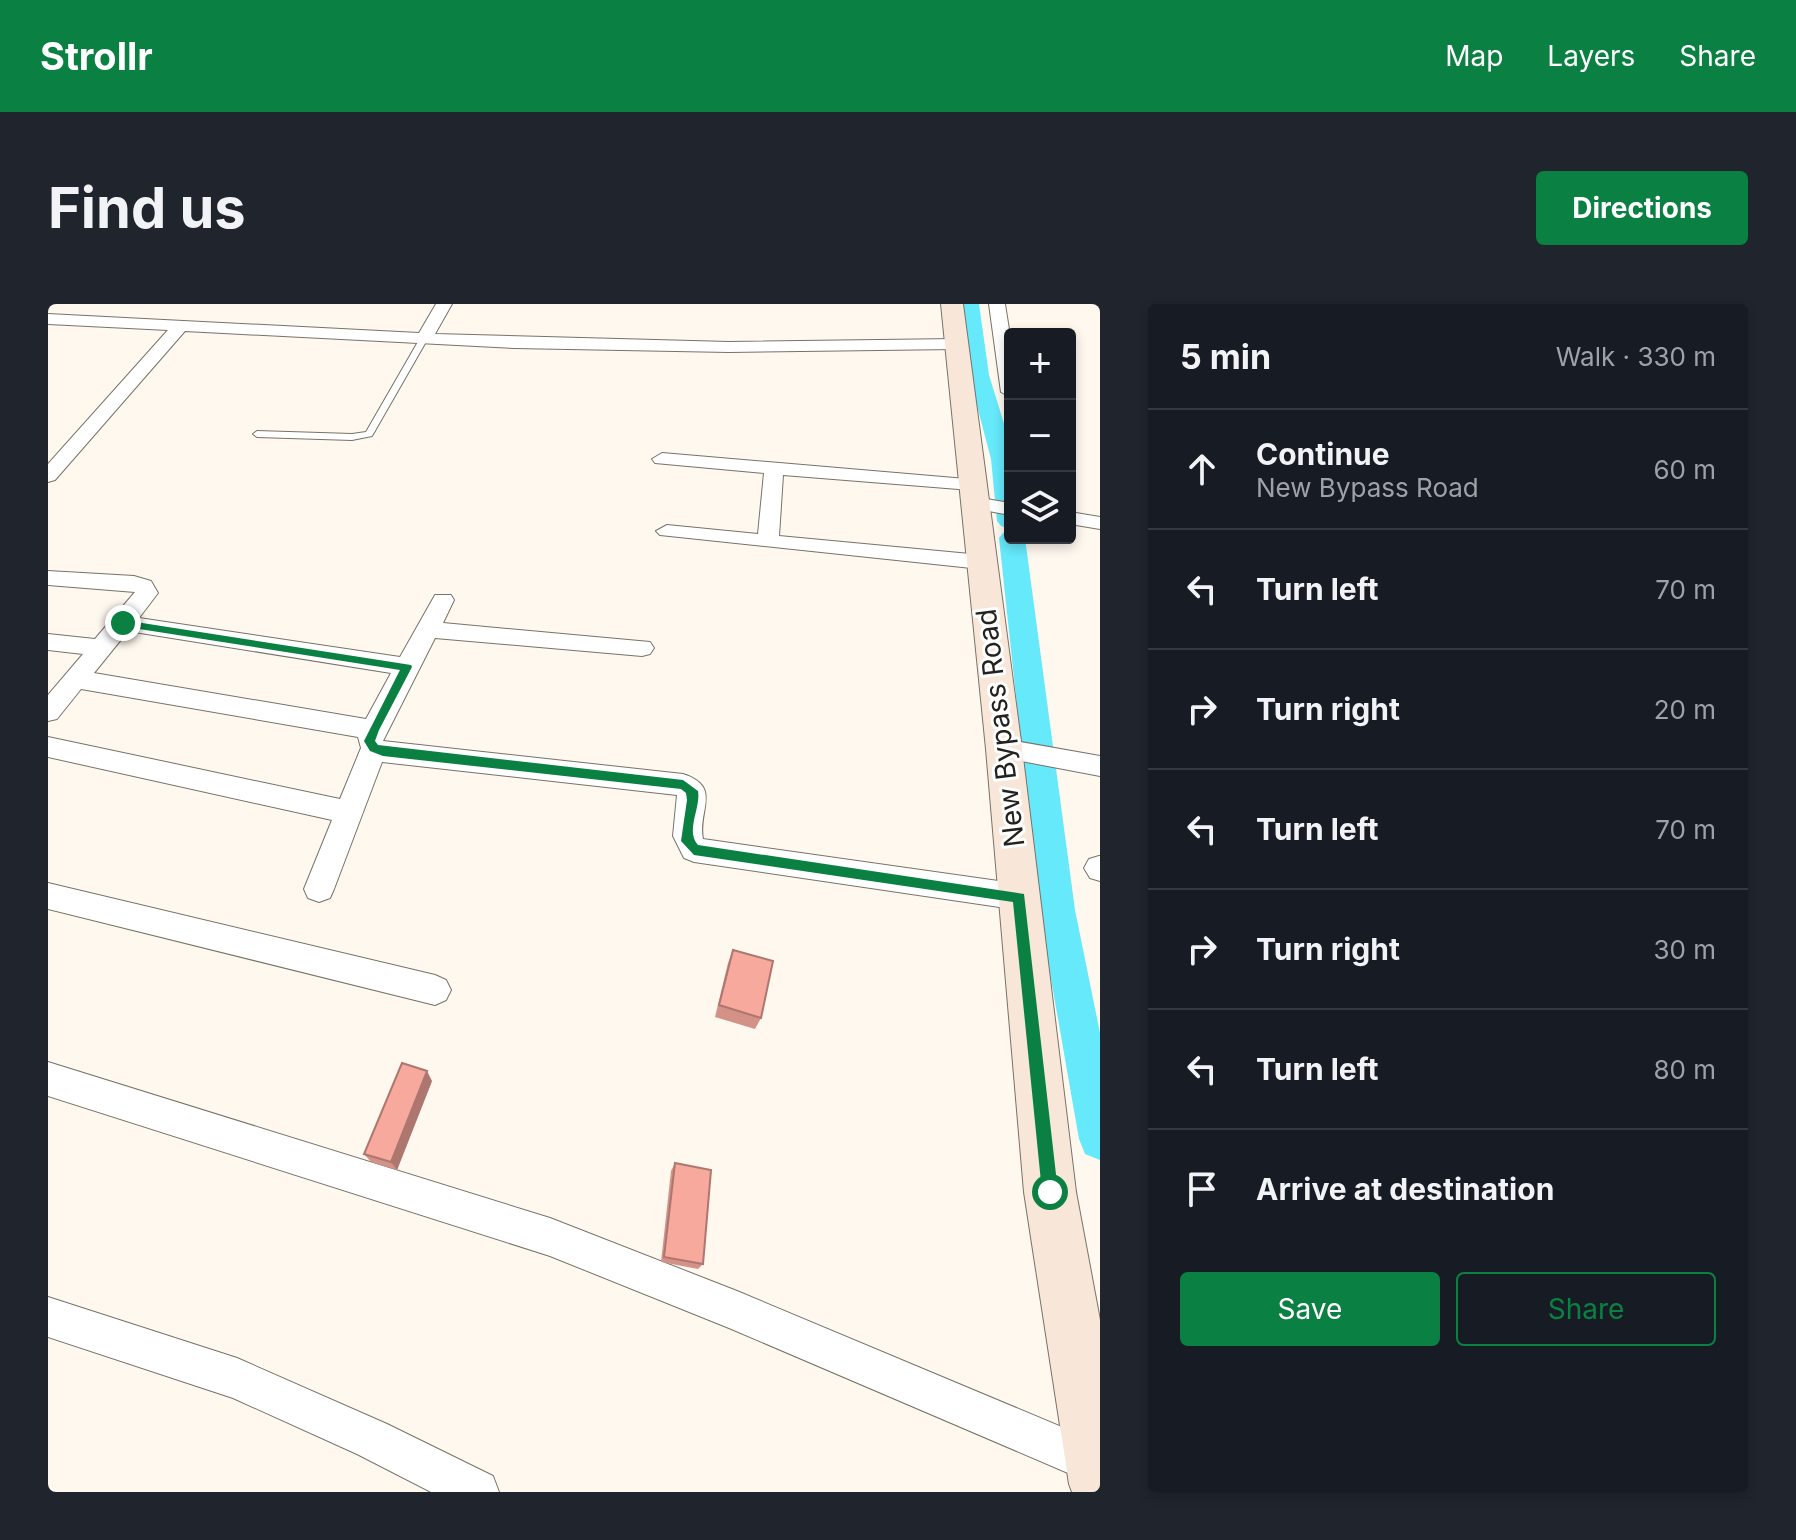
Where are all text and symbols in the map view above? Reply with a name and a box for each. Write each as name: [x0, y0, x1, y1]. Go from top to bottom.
text: Strollr: [40, 33, 153, 79]
text: Map: [1445, 39, 1503, 73]
text: Layers: [1547, 39, 1635, 73]
text: Share: [1679, 39, 1756, 73]
button: Directions: [1536, 171, 1748, 245]
text: Find us: [48, 174, 246, 242]
map controls: [1004, 328, 1076, 544]
button: +: [1004, 328, 1076, 400]
text: 5 min: [1180, 336, 1271, 377]
text: Walk · 330 m: [1556, 341, 1716, 372]
button: −: [1004, 400, 1076, 472]
text: Continue: [1256, 436, 1390, 472]
icon: ahead: [1180, 447, 1224, 491]
text: 60 m: [1653, 454, 1716, 485]
button: layers: [1004, 472, 1076, 544]
text: New Bypass Road: [1256, 472, 1479, 503]
icon: left: [1180, 567, 1224, 611]
text: Turn left: [1256, 571, 1378, 607]
text: 70 m: [1655, 574, 1716, 605]
route end: [105, 605, 141, 641]
street label: New Bypass Road: [969, 607, 1031, 849]
icon: right: [1180, 687, 1224, 731]
text: Turn right: [1256, 691, 1400, 727]
text: 20 m: [1654, 694, 1716, 725]
icon: left: [1180, 807, 1224, 851]
text: Turn left: [1256, 811, 1378, 847]
text: 70 m: [1655, 814, 1716, 845]
icon: right: [1180, 927, 1224, 971]
text: Turn right: [1256, 931, 1400, 967]
text: 30 m: [1653, 934, 1716, 965]
icon: left: [1180, 1047, 1224, 1091]
text: Turn left: [1256, 1051, 1378, 1087]
text: 80 m: [1653, 1054, 1716, 1085]
icon: arrive: [1180, 1167, 1224, 1211]
text: Arrive at destination: [1256, 1171, 1554, 1207]
route start: [1032, 1174, 1068, 1210]
button: Save: [1180, 1272, 1440, 1346]
button: Share: [1456, 1272, 1716, 1346]

